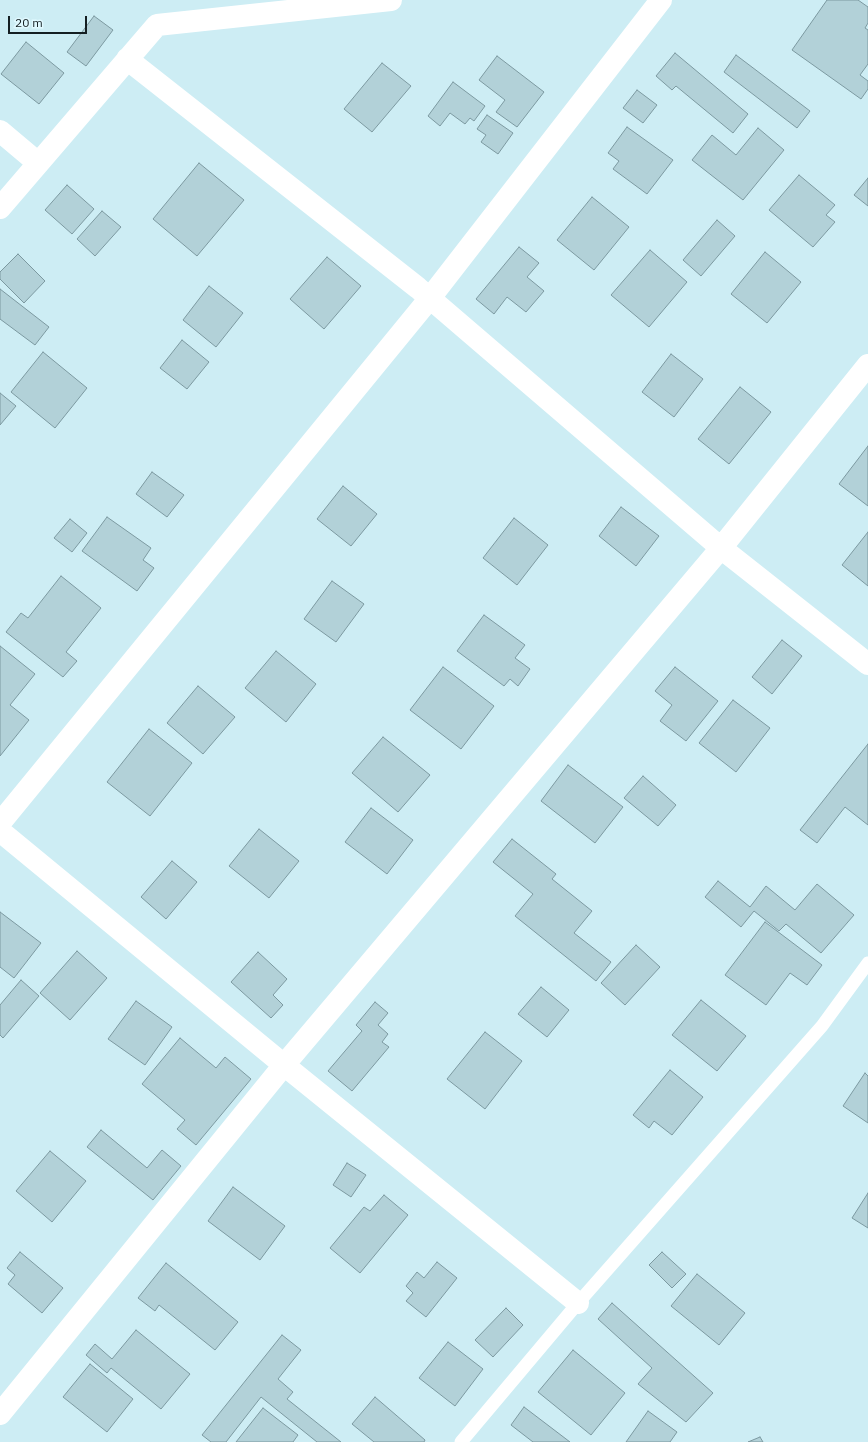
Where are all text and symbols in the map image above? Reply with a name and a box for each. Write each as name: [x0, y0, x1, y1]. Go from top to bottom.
scale bar: [10, 8, 89, 34]
text: 20 m: [15, 15, 43, 30]

